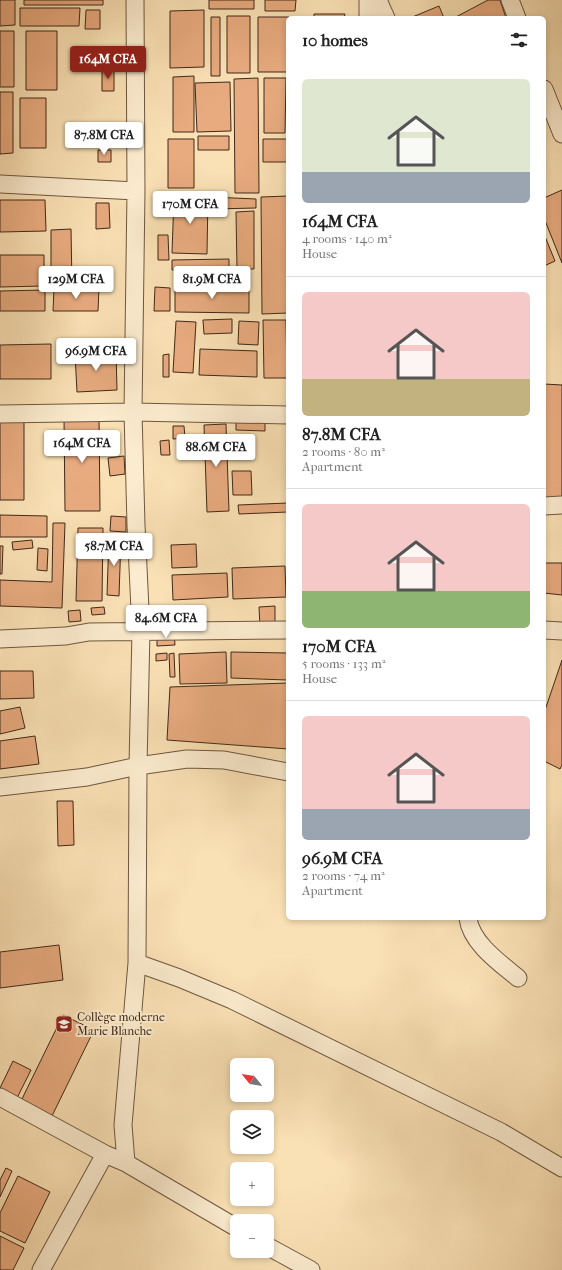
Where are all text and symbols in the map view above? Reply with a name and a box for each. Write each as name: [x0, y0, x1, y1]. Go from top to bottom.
icon: filters: [508, 29, 530, 51]
text: 10 homes: [302, 30, 368, 50]
pin: 164M CFA: [67, 46, 149, 80]
text: 164M CFA: [79, 51, 137, 66]
icon: home: [380, 105, 452, 177]
pin: 87.8M CFA: [58, 122, 150, 156]
text: 87.8M CFA: [74, 127, 134, 142]
pin: 170M CFA: [149, 191, 231, 225]
text: 170M CFA: [162, 196, 218, 211]
text: 164M CFA: [302, 211, 378, 231]
text: 4 rooms · 140 m²: [302, 231, 392, 246]
text: House: [302, 246, 337, 261]
pin: 129M CFA: [35, 266, 117, 300]
pin: 81.9M CFA: [166, 266, 258, 300]
text: 129M CFA: [48, 271, 104, 286]
text: 81.9M CFA: [183, 271, 241, 286]
icon: home: [380, 318, 452, 390]
pin: 96.9M CFA: [50, 338, 142, 372]
text: 96.9M CFA: [65, 343, 127, 358]
text: 87.8M CFA: [302, 424, 381, 444]
pin: 164M CFA: [41, 430, 123, 464]
pin: 88.6M CFA: [170, 434, 262, 468]
text: 164M CFA: [53, 435, 111, 450]
text: 88.6M CFA: [185, 439, 247, 454]
text: 2 rooms · 80 m²: [302, 444, 385, 459]
text: Apartment: [302, 459, 363, 474]
icon: home: [380, 530, 452, 602]
pin: 58.7M CFA: [68, 533, 160, 567]
text: 58.7M CFA: [85, 538, 143, 553]
pin: 84.6M CFA: [120, 605, 212, 639]
text: 84.6M CFA: [135, 610, 197, 625]
text: 170M CFA: [302, 636, 376, 656]
text: 5 rooms · 133 m²: [302, 656, 385, 671]
text: House: [302, 671, 337, 686]
icon: home: [380, 742, 452, 814]
text: 96.9M CFA: [302, 848, 383, 868]
text: 2 rooms · 74 m²: [302, 868, 385, 883]
text: Apartment: [302, 883, 363, 898]
place label: Collège moderne Marie Blanche: [77, 1010, 165, 1038]
school or university icon: Collège moderne Marie Blanche: [54, 1014, 74, 1034]
north arrow: [230, 1058, 274, 1102]
map controls: [230, 1058, 274, 1258]
button: layers: [230, 1110, 274, 1154]
button: +: [230, 1162, 274, 1206]
button: −: [230, 1214, 274, 1258]

